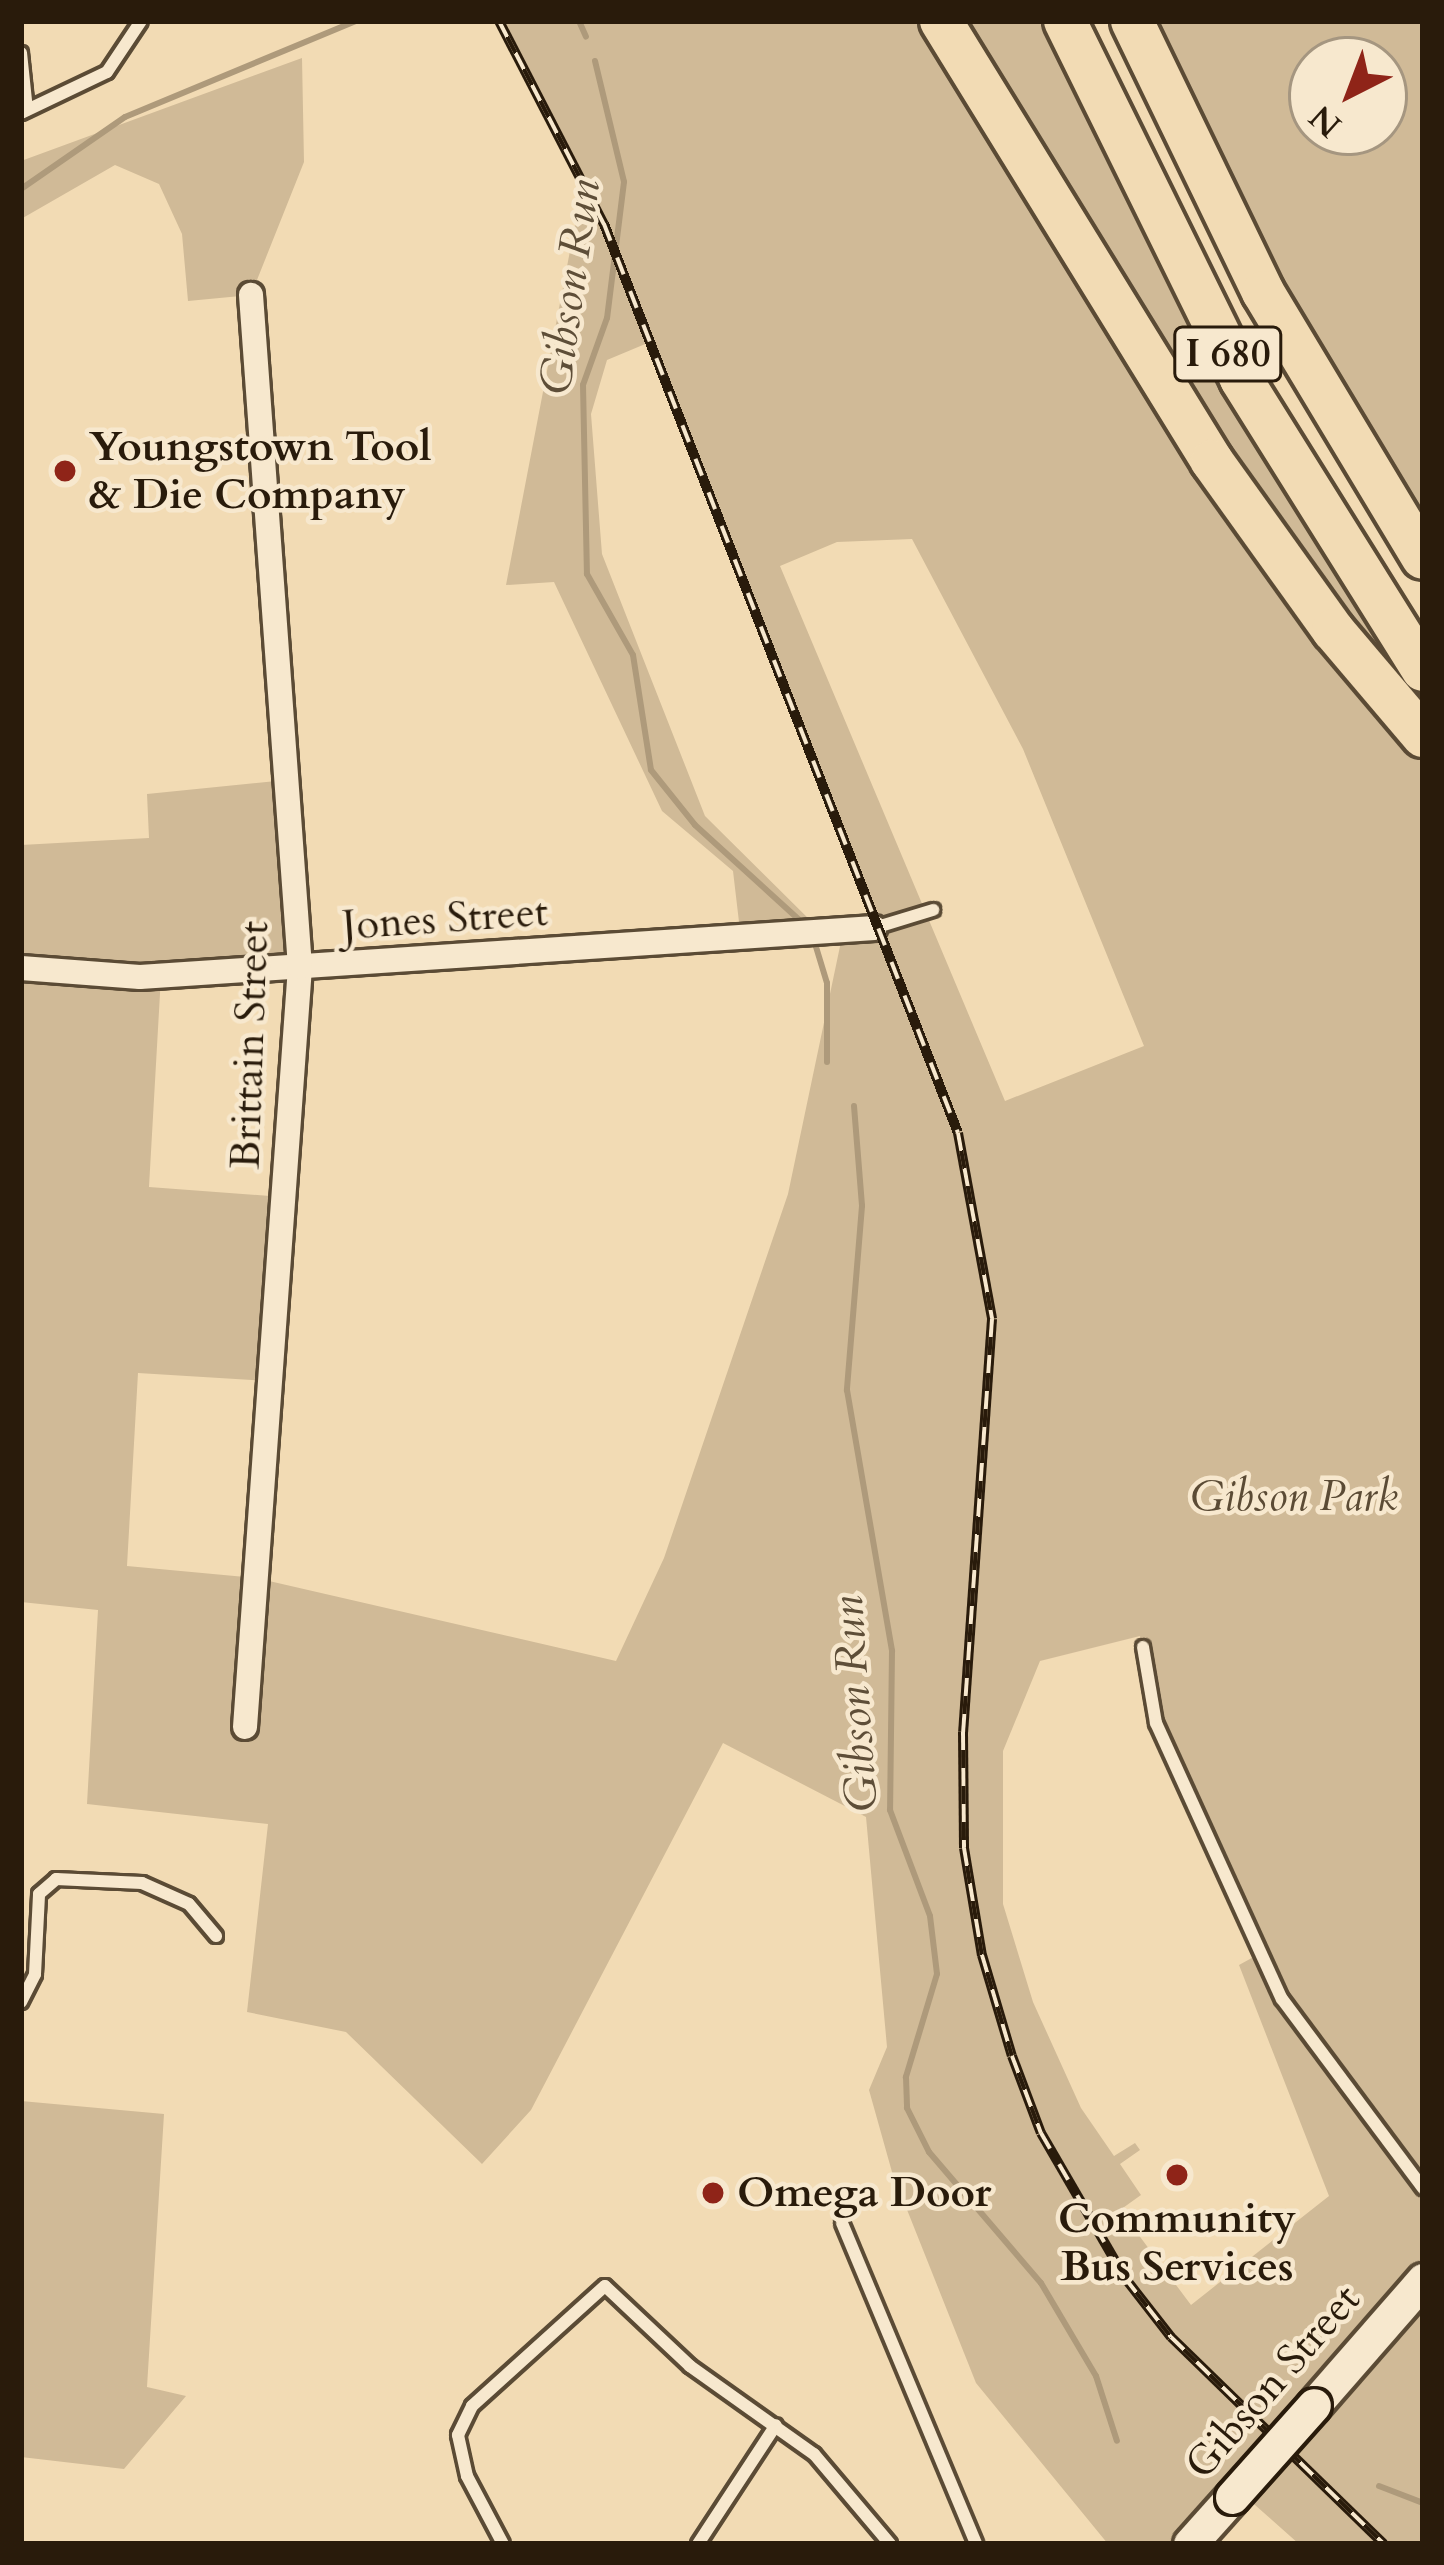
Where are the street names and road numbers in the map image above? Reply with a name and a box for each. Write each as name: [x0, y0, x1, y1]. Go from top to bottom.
road number: I 680: [1171, 321, 1285, 387]
street label: Jones Street: [340, 887, 550, 951]
street label: Brittain Street: [220, 920, 280, 1170]
street label: Gibson Street: [1175, 2275, 1371, 2489]

